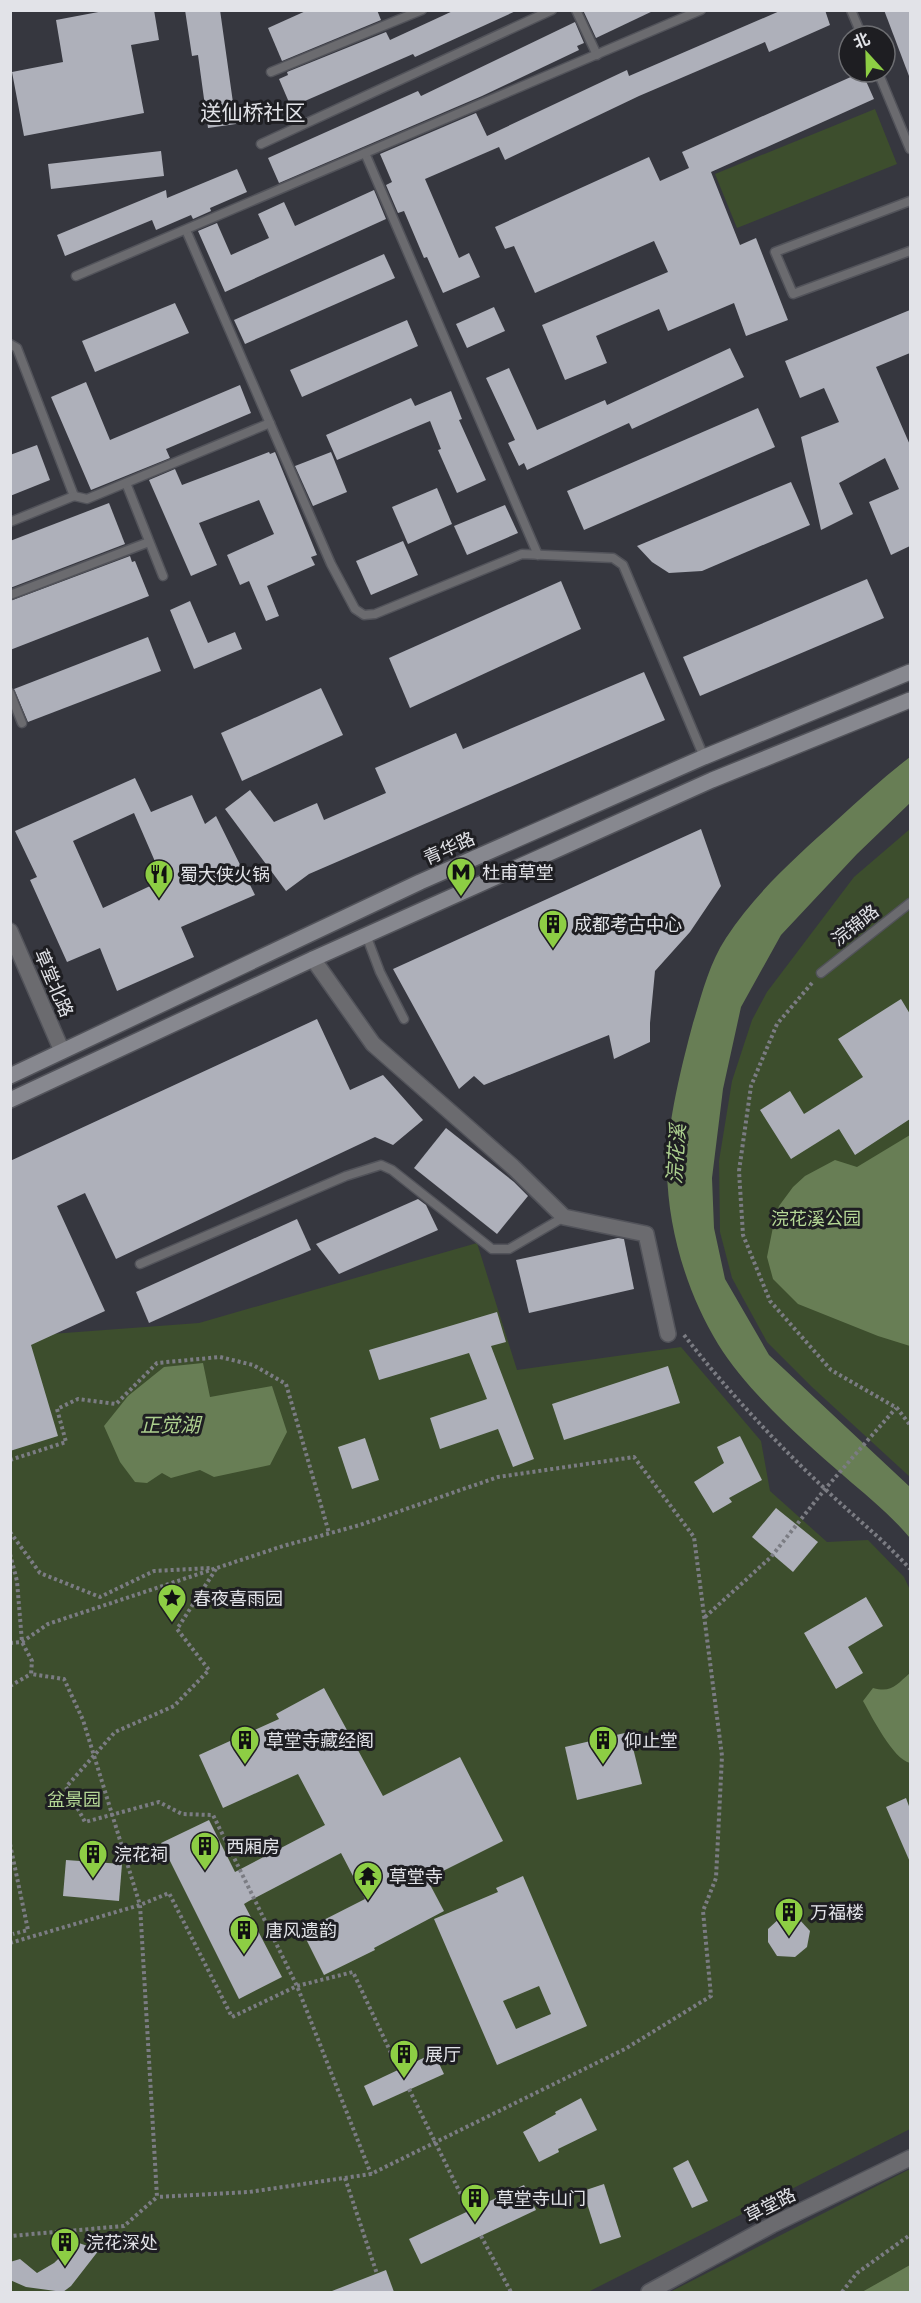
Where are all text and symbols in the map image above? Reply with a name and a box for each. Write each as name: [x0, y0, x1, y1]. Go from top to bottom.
north arrow: [837, 24, 897, 84]
text: 北: [850, 28, 873, 53]
district label: 送仙桥社区: [201, 99, 306, 126]
street label: 青华路: [420, 827, 478, 869]
metro station icon: 杜甫草堂: [445, 856, 477, 898]
restaurant icon: 蜀大侠火锅: [143, 858, 175, 900]
place label: 杜甫草堂: [482, 861, 554, 884]
place label: 蜀大侠火锅: [180, 863, 270, 886]
street label: 浣锦路: [827, 899, 883, 951]
building icon: 成都考古中心: [537, 908, 569, 950]
place label: 成都考古中心: [574, 913, 682, 936]
street label: 草堂北路: [29, 945, 79, 1021]
water label: 浣花溪: [661, 1121, 691, 1185]
park label: 浣花溪公园: [771, 1207, 861, 1230]
water label: 正觉湖: [140, 1412, 203, 1438]
place icon: 春夜喜雨园: [156, 1582, 188, 1624]
place label: 春夜喜雨园: [193, 1587, 283, 1610]
building icon: 草堂寺藏经阁: [229, 1724, 261, 1766]
building icon: 仰止堂: [587, 1724, 619, 1766]
place label: 草堂寺藏经阁: [266, 1729, 374, 1752]
place label: 仰止堂: [624, 1729, 678, 1752]
park label: 盆景园: [47, 1788, 101, 1811]
building icon: 西厢房: [189, 1830, 221, 1872]
place label: 西厢房: [226, 1835, 280, 1858]
building icon: 浣花祠: [77, 1838, 109, 1880]
place label: 浣花祠: [114, 1843, 168, 1866]
temple icon: 草堂寺: [352, 1860, 384, 1902]
place label: 草堂寺: [389, 1865, 443, 1888]
building icon: 万福楼: [773, 1896, 805, 1938]
place label: 万福楼: [810, 1901, 864, 1924]
building icon: 唐风遗韵: [228, 1914, 260, 1956]
place label: 唐风遗韵: [265, 1919, 337, 1942]
building icon: 展厅: [388, 2038, 420, 2080]
place label: 展厅: [425, 2043, 461, 2066]
building icon: 草堂寺山门: [459, 2182, 491, 2224]
street label: 草堂路: [741, 2182, 799, 2228]
place label: 草堂寺山门: [496, 2187, 586, 2210]
building icon: 浣花深处: [49, 2226, 81, 2268]
place label: 浣花深处: [86, 2231, 158, 2254]

